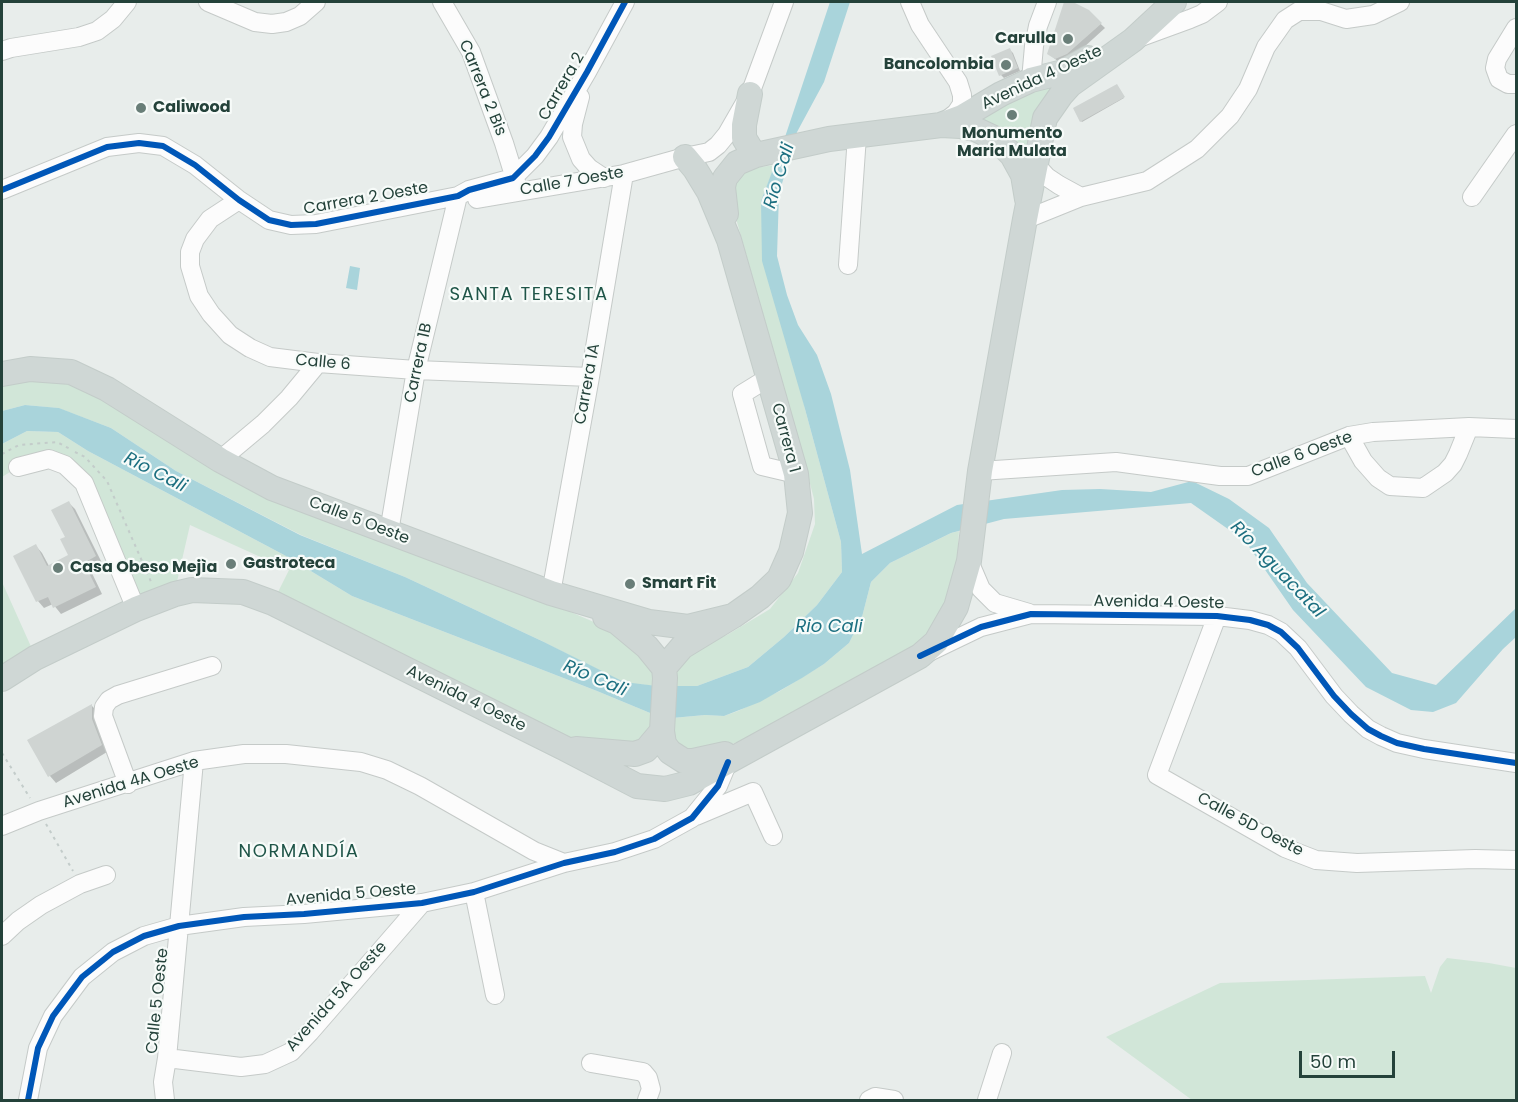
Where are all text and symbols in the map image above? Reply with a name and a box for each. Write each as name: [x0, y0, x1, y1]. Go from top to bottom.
place label: Carulla: [995, 29, 1056, 49]
marker: Carulla: [1061, 32, 1075, 46]
street label: Carrera 2 Bis: [454, 37, 510, 139]
street label: Avenida 4 Oeste: [979, 42, 1105, 114]
street label: Carrera 2: [535, 50, 589, 124]
place label: Bancolombia: [884, 55, 994, 75]
marker: Bancolombia: [999, 58, 1013, 72]
place label: Caliwood: [153, 98, 231, 118]
marker: Caliwood: [134, 101, 148, 115]
marker: Monumento Maria Mulata: [1005, 108, 1019, 122]
place label: Monumento Maria Mulata: [957, 124, 1067, 162]
water label: Río Cali: [760, 141, 800, 211]
street label: Calle 7 Oeste: [519, 163, 625, 201]
street label: Carrera 2 Oeste: [302, 179, 430, 219]
district label: SANTA TERESITA: [449, 284, 609, 306]
street label: Carrera 1B: [401, 321, 437, 405]
street label: Carrera 1A: [571, 342, 605, 426]
street label: Calle 6: [295, 351, 351, 375]
street label: Carrera 1: [767, 401, 803, 475]
street label: Calle 6 Oeste: [1249, 428, 1355, 482]
water label: Río Cali: [120, 448, 190, 498]
street label: Calle 5 Oeste: [306, 493, 412, 549]
water label: Río Aguacatal: [1225, 517, 1329, 623]
place label: Gastroteca: [243, 554, 335, 574]
marker: Gastroteca: [224, 557, 238, 571]
place label: Casa Obeso Mejìa: [70, 558, 217, 578]
marker: Casa Obeso Mejìa: [51, 561, 65, 575]
place label: Smart Fit: [642, 574, 716, 594]
marker: Smart Fit: [623, 577, 637, 591]
street label: Avenida 4 Oeste: [1093, 592, 1225, 614]
water label: Rio Cali: [795, 616, 863, 638]
water label: Río Cali: [560, 656, 630, 702]
street label: Avenida 4 Oeste: [403, 662, 529, 736]
street label: Avenida 4A Oeste: [61, 753, 201, 813]
street label: Calle 5D Oeste: [1194, 789, 1306, 861]
district label: NORMANDÍA: [239, 841, 359, 863]
street label: Avenida 5 Oeste: [285, 880, 417, 910]
street label: Avenida 5A Oeste: [283, 938, 391, 1056]
street label: Calle 5 Oeste: [143, 947, 173, 1055]
scale bar: [1302, 1039, 1398, 1077]
text: 50 m: [1310, 1049, 1356, 1074]

